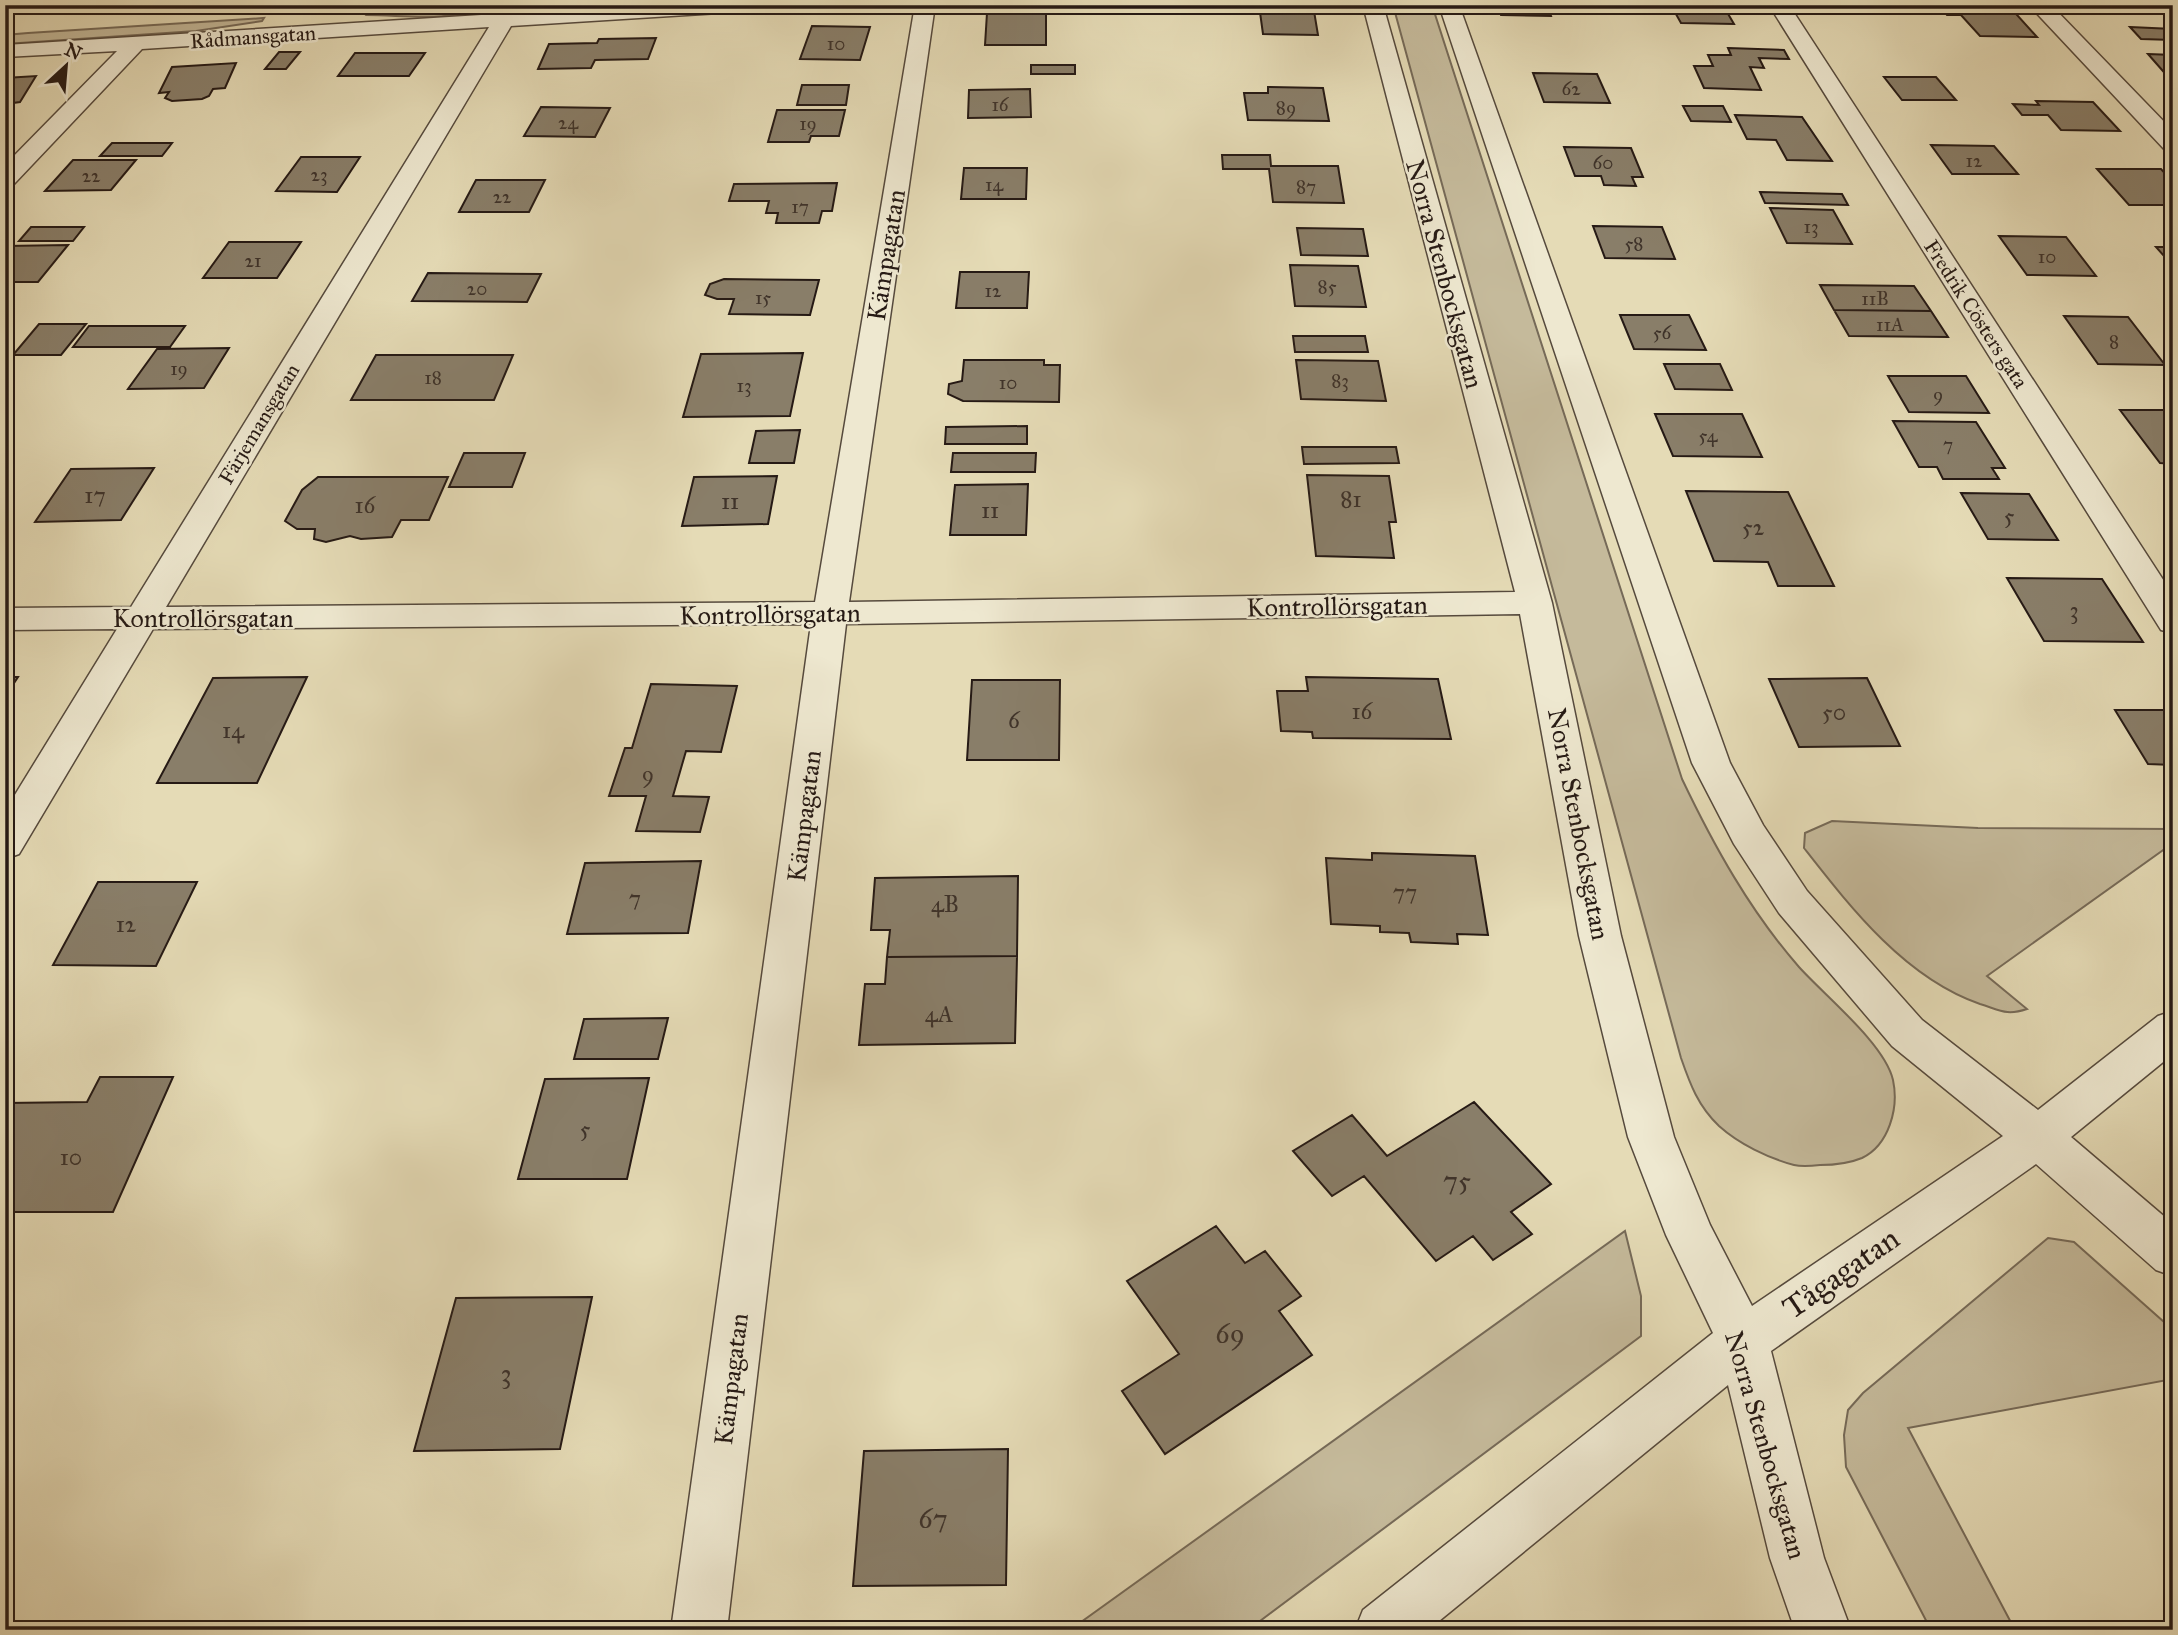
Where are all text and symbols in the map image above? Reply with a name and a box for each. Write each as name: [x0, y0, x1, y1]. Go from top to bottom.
street label: Rådmansgatan: [189, 20, 317, 54]
north arrow: [32, 32, 102, 102]
house number: 10: [827, 32, 845, 55]
text: N: [61, 37, 86, 65]
house number: 62: [1561, 77, 1581, 100]
house number: 16: [991, 93, 1010, 116]
house number: 89: [1276, 96, 1296, 119]
house number: 24: [558, 111, 578, 134]
house number: 19: [799, 112, 817, 135]
house number: 12: [1966, 149, 1983, 172]
house number: 60: [1593, 151, 1613, 174]
street label: Norra Stenbocksgatan: [1399, 156, 1491, 392]
house number: 23: [311, 163, 327, 186]
house number: 22: [82, 164, 101, 187]
house number: 14: [985, 173, 1003, 196]
house number: 87: [1296, 175, 1316, 198]
house number: 22: [493, 185, 512, 208]
street label: Kämpagatan: [860, 187, 912, 323]
house number: 17: [791, 195, 809, 218]
house number: 13: [1803, 215, 1819, 238]
house number: 58: [1625, 232, 1643, 255]
street label: Fredrik Cösters gata: [1918, 235, 2034, 393]
house number: 10: [2038, 245, 2056, 268]
house number: 21: [245, 249, 261, 272]
house number: 85: [1318, 275, 1337, 298]
house number: 20: [467, 277, 487, 300]
house number: 12: [985, 279, 1002, 302]
house number: 15: [755, 286, 771, 309]
house number: 11B: [1861, 287, 1889, 310]
house number: 11A: [1876, 313, 1904, 336]
house number: 56: [1653, 321, 1673, 344]
house number: 8: [2109, 330, 2119, 353]
house number: 19: [170, 357, 188, 380]
street label: Färjemansgatan: [213, 359, 305, 489]
house number: 18: [424, 366, 442, 389]
house number: 83: [1331, 369, 1349, 392]
house number: 10: [999, 371, 1017, 394]
house number: 13: [736, 374, 752, 397]
house number: 9: [1933, 383, 1943, 406]
house number: 54: [1699, 424, 1718, 447]
house number: 7: [1943, 433, 1953, 456]
house number: 17: [84, 481, 106, 509]
house number: 81: [1340, 485, 1362, 513]
house number: 11: [721, 487, 739, 515]
house number: 16: [355, 491, 377, 519]
house number: 11: [981, 496, 999, 524]
house number: 5: [2004, 502, 2015, 530]
house number: 52: [1742, 513, 1765, 541]
street label: Kontrollörsgatan: [1246, 588, 1428, 624]
street label: Kontrollörsgatan: [679, 596, 861, 632]
house number: 3: [2069, 596, 2079, 624]
street label: Kontrollörsgatan: [112, 602, 294, 634]
house number: 16: [1352, 697, 1374, 725]
house number: 50: [1822, 698, 1846, 726]
street label: Norra Stenbocksgatan: [1541, 705, 1617, 943]
house number: 6: [1008, 706, 1021, 734]
house number: 14: [222, 716, 245, 744]
street label: Kämpagatan: [780, 748, 828, 884]
house number: 9: [642, 760, 654, 788]
house number: 77: [1393, 878, 1417, 906]
house number: 7: [629, 884, 641, 912]
house number: 4B: [931, 890, 959, 918]
house number: 12: [116, 910, 137, 938]
house number: 4A: [925, 1000, 954, 1028]
house number: 5: [580, 1115, 591, 1143]
house number: 10: [60, 1143, 82, 1171]
house number: 75: [1443, 1163, 1471, 1198]
street label: Tågagatan: [1775, 1219, 1907, 1327]
street label: Kämpagatan: [707, 1311, 755, 1447]
house number: 69: [1215, 1316, 1245, 1351]
street label: Norra Stenbocksgatan: [1718, 1327, 1814, 1563]
house number: 3: [500, 1356, 512, 1391]
house number: 67: [918, 1501, 948, 1536]

